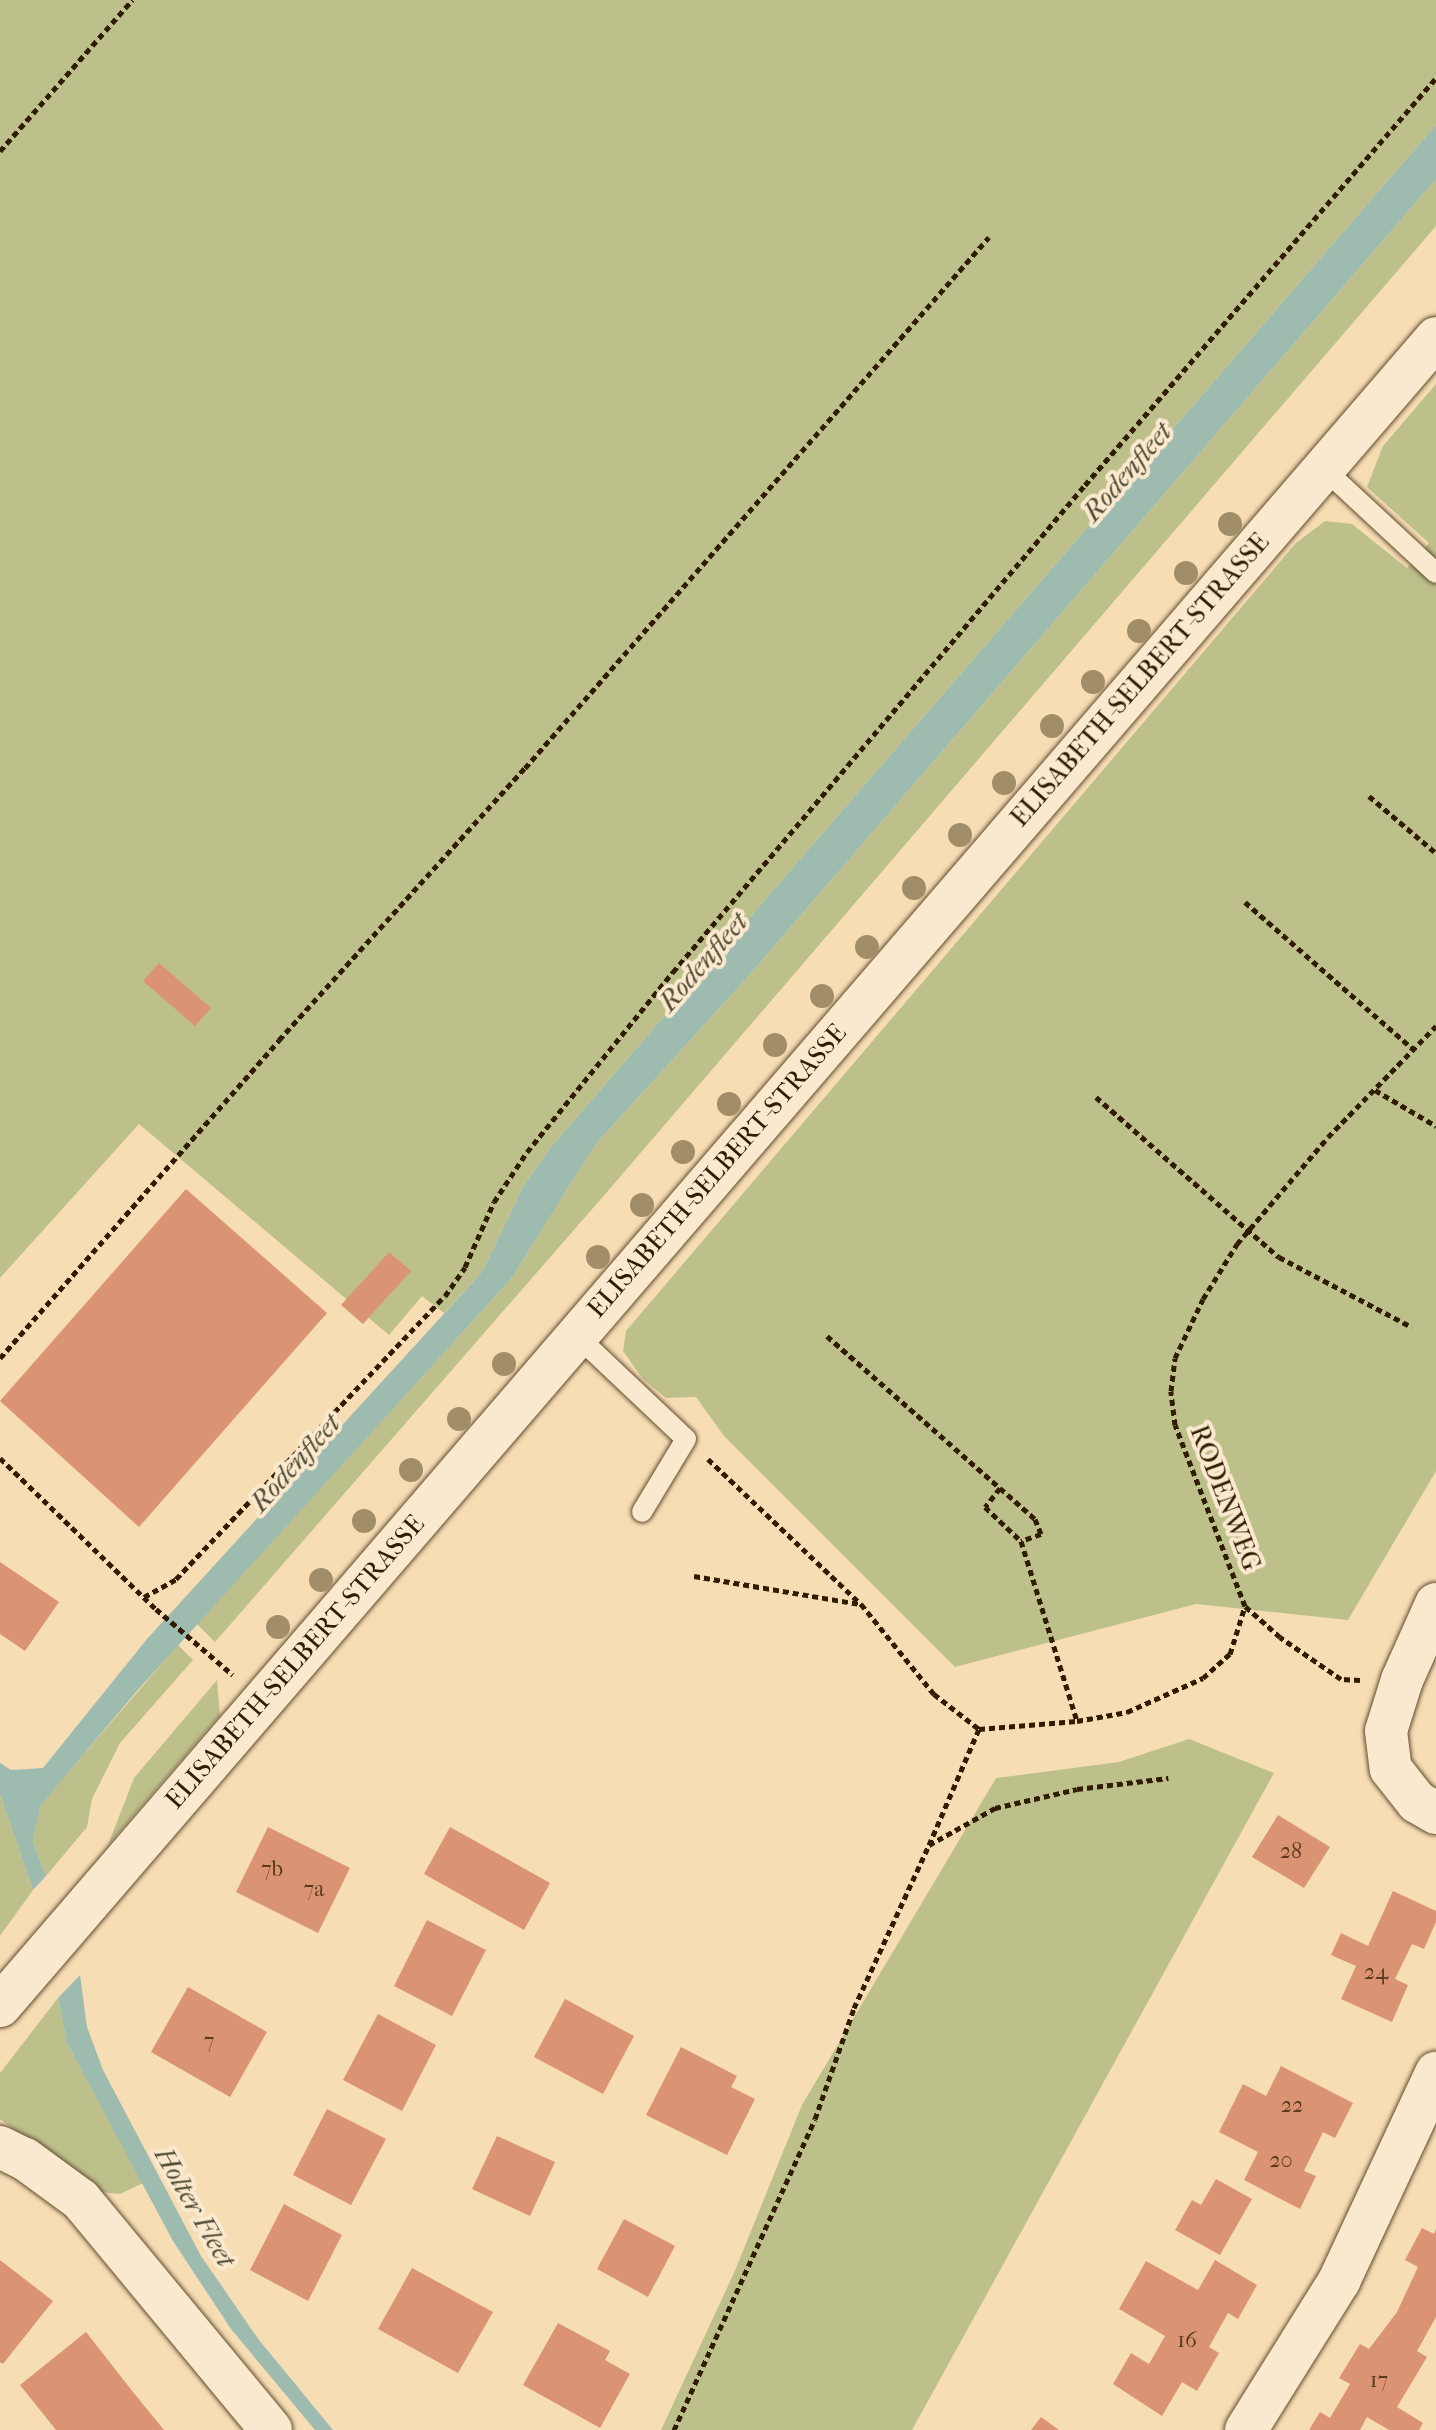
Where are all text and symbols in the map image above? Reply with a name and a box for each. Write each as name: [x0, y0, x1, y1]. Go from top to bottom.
water label: Rodenfleet: [1075, 416, 1179, 528]
street label: ELISABETH-SELBERT-STRASSE: [1004, 527, 1276, 833]
water label: Rodenfleet: [651, 906, 755, 1018]
street label: ELISABETH-SELBERT-STRASSE: [581, 1018, 853, 1324]
water label: Rodenfleet: [242, 1407, 348, 1519]
street label: RODENWEG: [1183, 1421, 1267, 1575]
street label: ELISABETH-SELBERT-STRASSE: [159, 1509, 431, 1815]
house number: 28: [1280, 1839, 1302, 1865]
house number: 7b: [261, 1857, 283, 1883]
house number: 7a: [304, 1877, 324, 1903]
house number: 24: [1364, 1960, 1388, 1986]
house number: 7: [204, 2029, 214, 2055]
house number: 22: [1281, 2093, 1303, 2119]
water label: Holter Fleet: [147, 2141, 243, 2273]
house number: 20: [1269, 2148, 1293, 2174]
house number: 16: [1177, 2328, 1197, 2354]
house number: 17: [1370, 2368, 1388, 2394]

